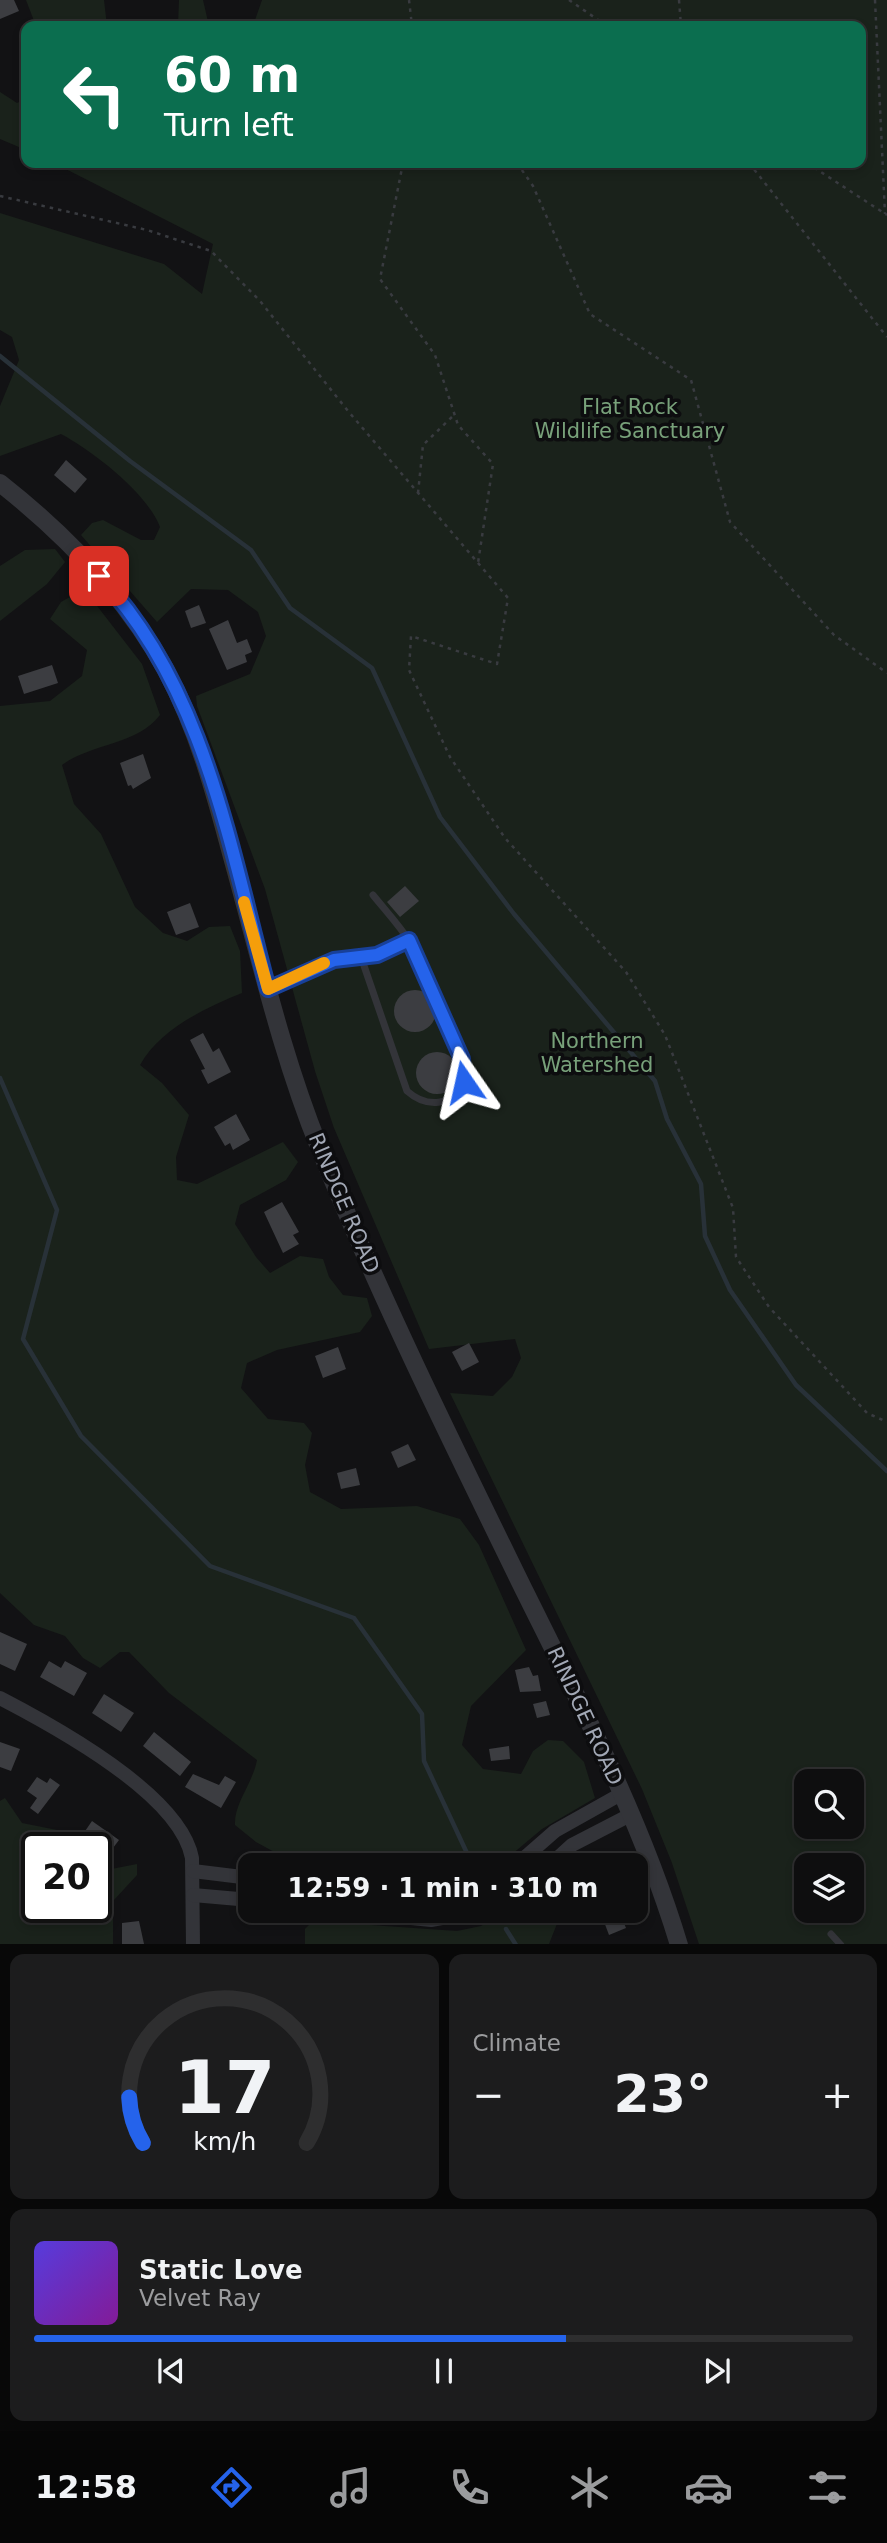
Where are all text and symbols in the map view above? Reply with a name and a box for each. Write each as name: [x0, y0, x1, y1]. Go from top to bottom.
text: 60 m: [164, 47, 300, 104]
icon: left: [49, 49, 140, 140]
text: Turn left: [164, 106, 294, 144]
park label: Flat Rock Wildlife Sanctuary: [535, 395, 725, 443]
pin: [69, 546, 129, 606]
icon: arrive: [80, 557, 118, 595]
park label: Northern Watershed: [541, 1029, 653, 1077]
position arrow: [427, 1045, 501, 1119]
street label: RINDGE ROAD: [304, 1129, 384, 1277]
street label: RINDGE ROAD: [542, 1643, 628, 1789]
map controls: [794, 1769, 864, 1923]
button: search: [794, 1769, 864, 1839]
speed limit sign: 20: [21, 1832, 112, 1923]
button: layers: [794, 1853, 864, 1923]
text: 12:59 · 1 min · 310 m: [288, 1873, 598, 1903]
text: Climate: [473, 2030, 561, 2056]
text: 17: [174, 2045, 275, 2130]
text: 23°: [614, 2064, 712, 2124]
text: −: [473, 2073, 504, 2117]
text: +: [821, 2073, 853, 2117]
text: km/h: [193, 2126, 256, 2155]
text: Static Love: [139, 2255, 303, 2285]
text: Velvet Ray: [139, 2285, 261, 2311]
icon: previous: [152, 2352, 190, 2390]
icon: pause: [425, 2352, 463, 2390]
icon: next: [698, 2352, 736, 2390]
icon: directions: [207, 2463, 256, 2512]
icon: music: [326, 2463, 375, 2512]
icon: phone: [445, 2463, 494, 2512]
icon: climate: [565, 2463, 614, 2512]
icon: car: [684, 2463, 733, 2512]
icon: filters: [803, 2463, 852, 2512]
text: 12:58: [35, 2468, 137, 2506]

